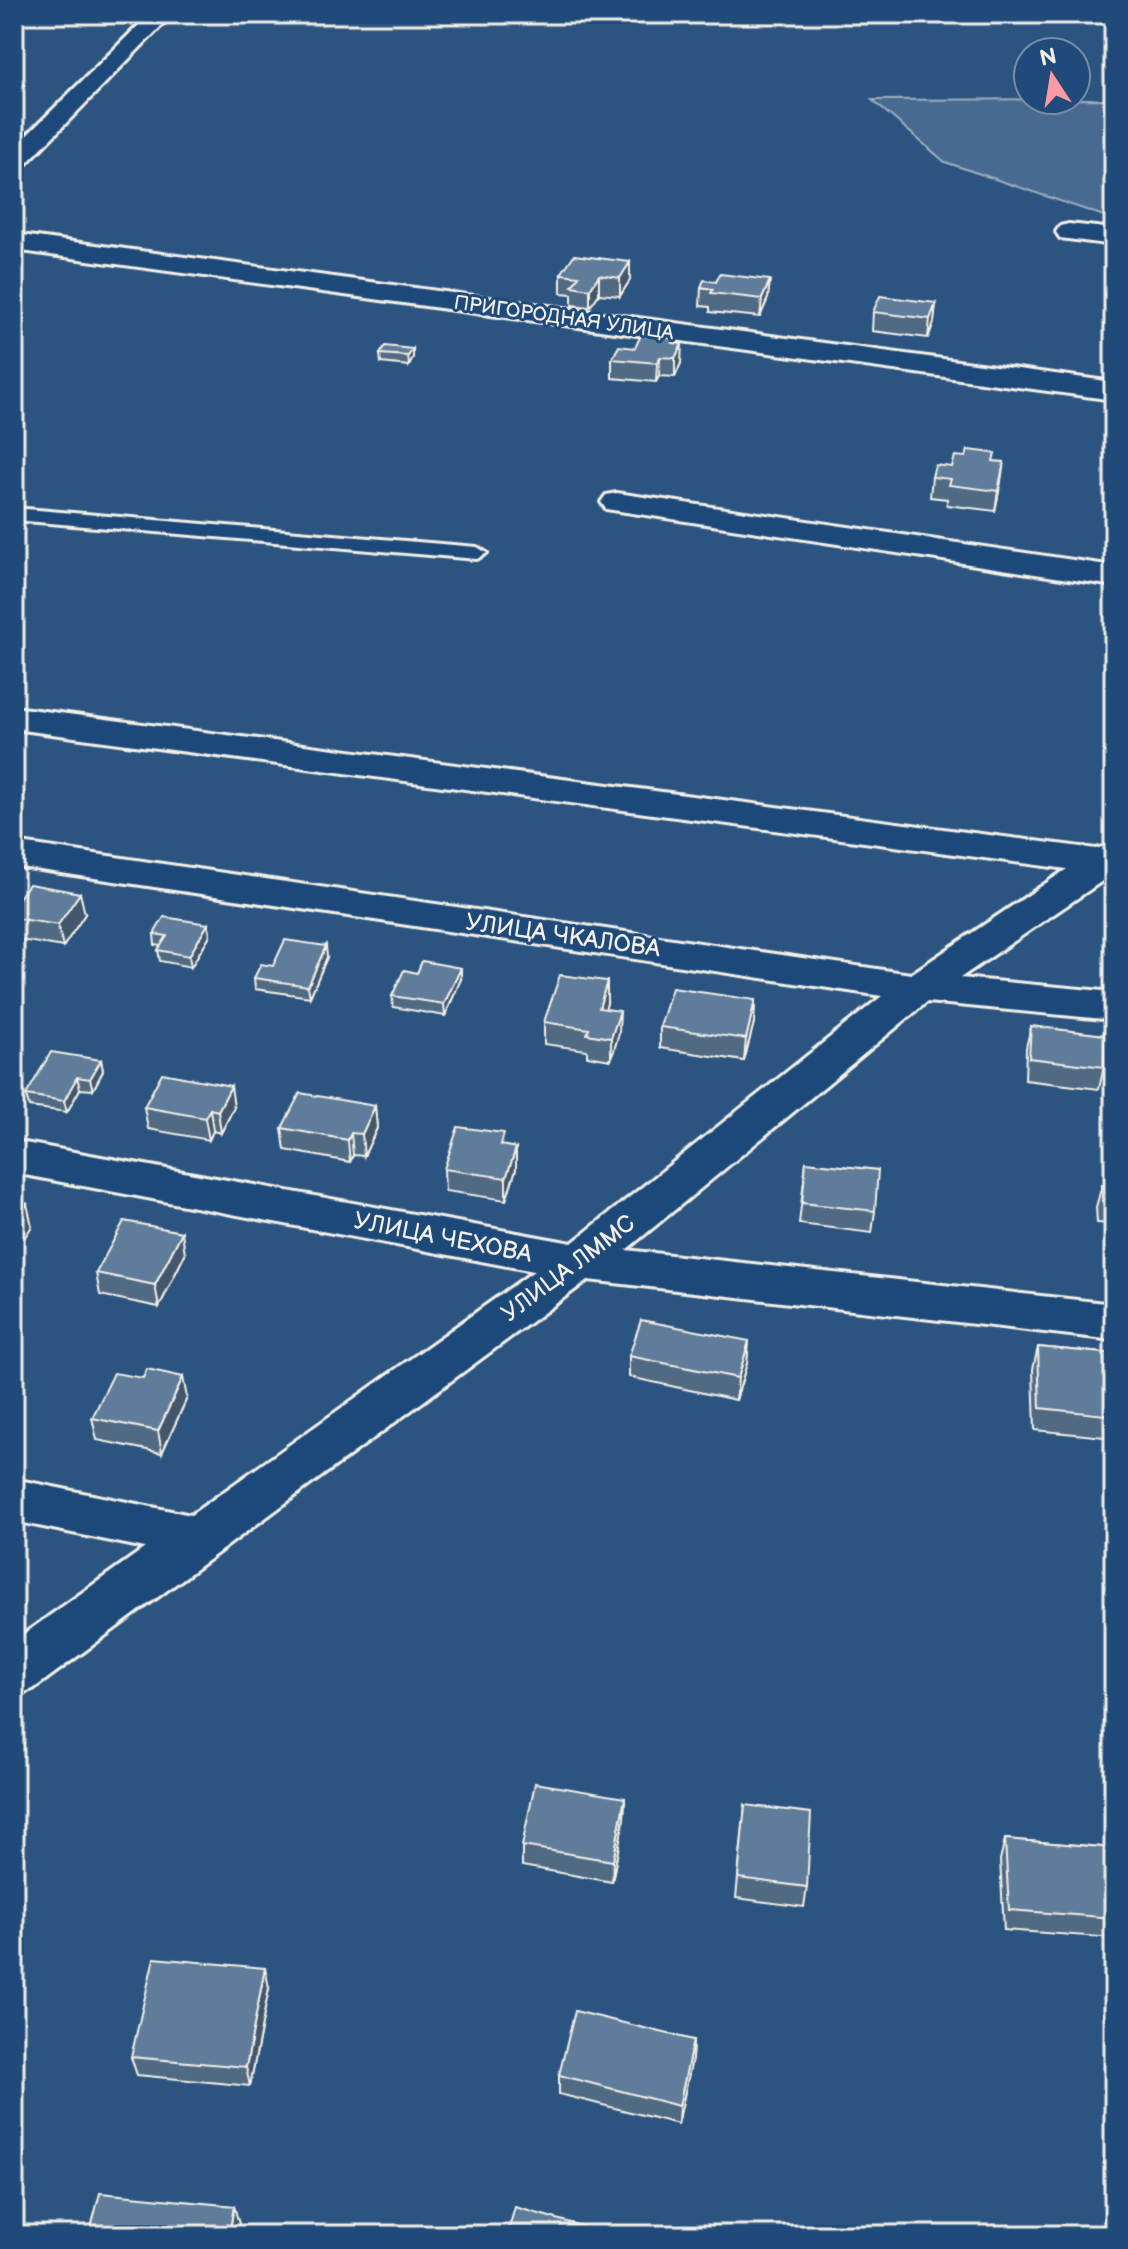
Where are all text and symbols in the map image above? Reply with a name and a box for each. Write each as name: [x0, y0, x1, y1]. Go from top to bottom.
north arrow: [1012, 36, 1092, 116]
text: N: [1037, 43, 1059, 73]
street label: ПРИГОРОДНАЯ УЛИЦА: [452, 291, 676, 345]
street label: УЛИЦА ЧКАЛОВА: [464, 907, 663, 964]
street label: УЛИЦА ЧЕХОВА: [351, 1206, 535, 1269]
street label: УЛИЦА ЛММС: [496, 1209, 641, 1328]

